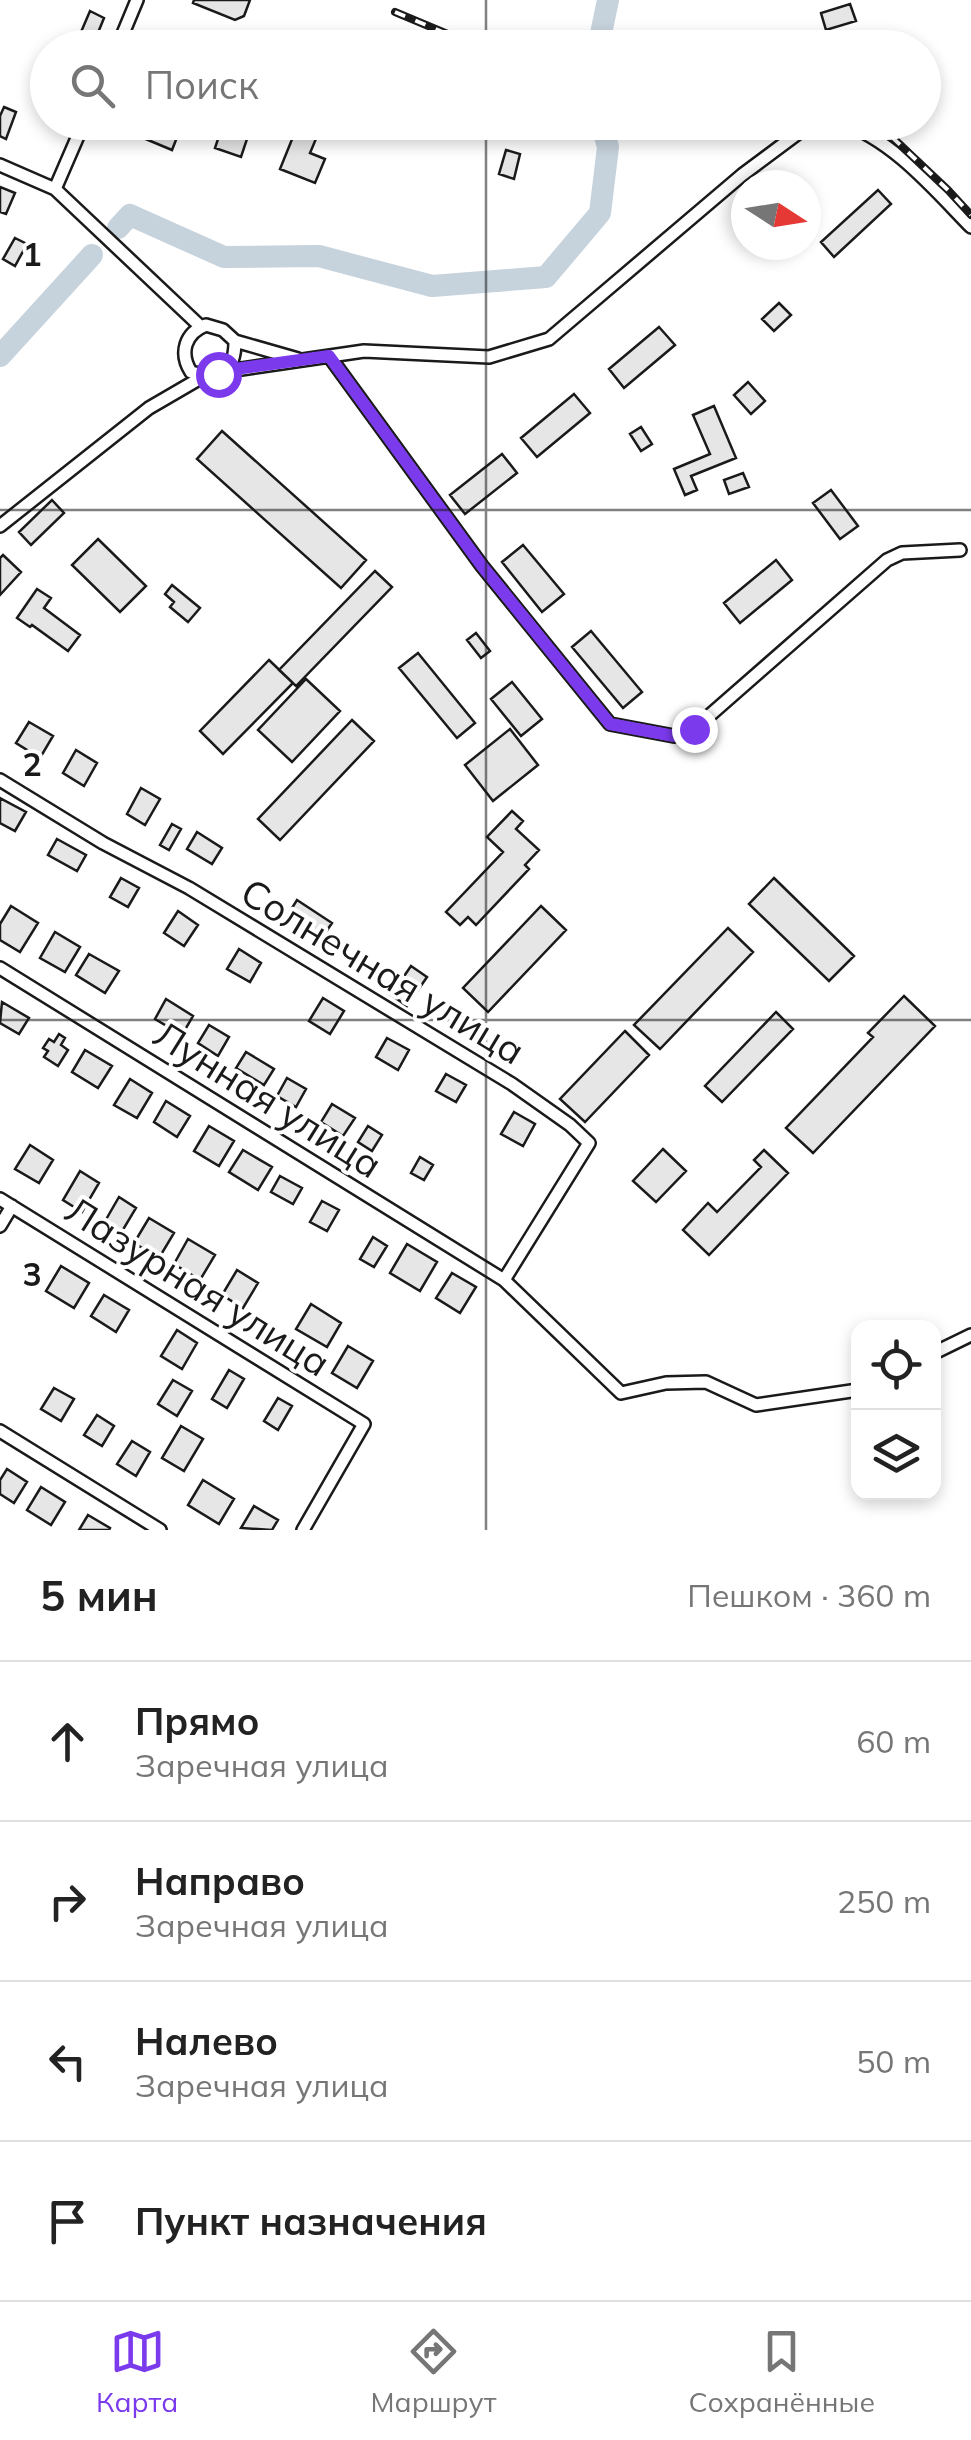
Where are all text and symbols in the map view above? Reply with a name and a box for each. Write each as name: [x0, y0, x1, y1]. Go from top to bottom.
search box: [30, 30, 941, 140]
icon: search: [65, 58, 120, 113]
text: Поиск: [145, 61, 258, 109]
north arrow: [731, 170, 821, 260]
text: 1: [22, 234, 42, 274]
route start: [196, 352, 242, 398]
route end: [672, 707, 718, 753]
text: 2: [22, 744, 42, 784]
street label: Солнечная улица: [233, 867, 533, 1075]
street label: Лунная улица: [145, 1010, 391, 1188]
street label: Лазурная улица: [57, 1185, 339, 1387]
text: 3: [22, 1254, 42, 1294]
map controls: [851, 1320, 941, 1500]
button: locate: [851, 1320, 941, 1410]
button: layers: [851, 1410, 941, 1500]
text: 5 мин: [40, 1569, 158, 1622]
text: Пешком · 360 m: [687, 1575, 931, 1615]
text: Прямо: [135, 1697, 260, 1745]
icon: ahead: [40, 1714, 95, 1769]
text: 60 m: [856, 1721, 931, 1761]
text: Заречная улица: [135, 1745, 389, 1785]
text: Направо: [135, 1857, 305, 1905]
icon: right: [40, 1874, 95, 1929]
text: 250 m: [837, 1881, 931, 1921]
text: Заречная улица: [135, 1905, 389, 1945]
text: Налево: [135, 2017, 278, 2065]
icon: left: [40, 2034, 95, 2089]
text: 50 m: [856, 2041, 931, 2081]
text: Заречная улица: [135, 2065, 389, 2105]
icon: arrive: [40, 2194, 95, 2249]
text: Пункт назначения: [135, 2197, 487, 2245]
tab: Карта: [96, 2324, 178, 2419]
tab: Маршрут: [371, 2324, 496, 2419]
tab: Сохранённые: [689, 2324, 875, 2419]

